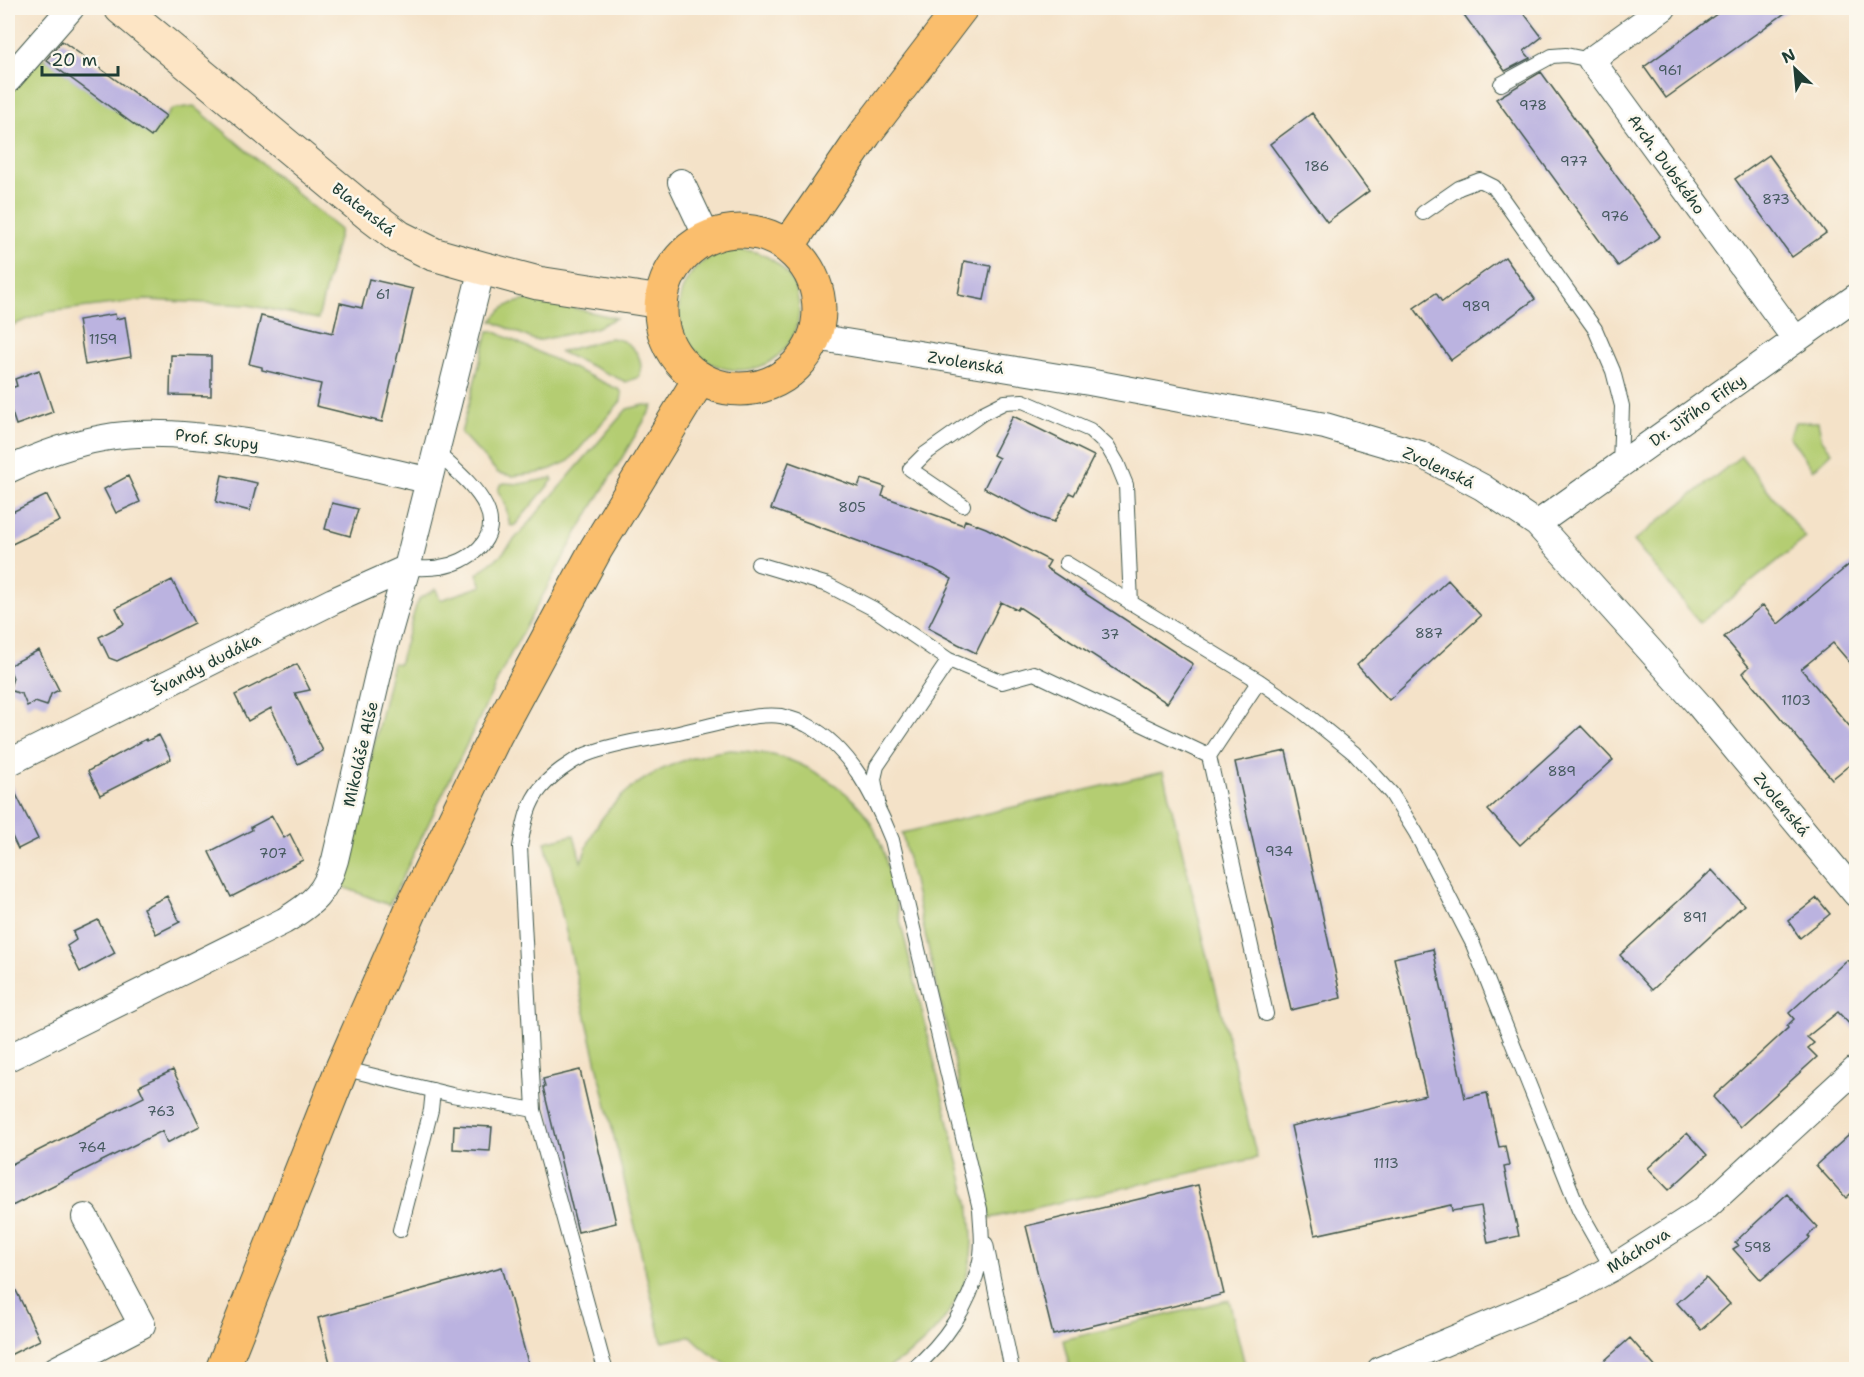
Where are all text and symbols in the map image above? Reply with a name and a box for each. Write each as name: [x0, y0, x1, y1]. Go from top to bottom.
scale bar: [42, 39, 118, 77]
north arrow: [1765, 39, 1825, 99]
text: N: [1778, 44, 1799, 68]
text: 20 m: [51, 48, 97, 72]
house number: 961: [1658, 61, 1682, 79]
house number: 978: [1519, 96, 1547, 114]
street label: Arch. Dubského: [1623, 110, 1710, 218]
house number: 977: [1560, 152, 1588, 170]
house number: 186: [1305, 157, 1329, 175]
street label: Blatenská: [327, 178, 400, 241]
house number: 873: [1762, 190, 1790, 208]
house number: 976: [1601, 207, 1629, 225]
house number: 61: [376, 285, 390, 303]
house number: 989: [1462, 297, 1490, 315]
house number: 1159: [89, 330, 117, 348]
street label: Zvolenská: [926, 346, 1006, 379]
street label: Dr. Jiřího Fifky: [1645, 370, 1749, 451]
street label: Prof. Skupy: [174, 424, 260, 455]
street label: Zvolenská: [1399, 442, 1478, 493]
house number: 805: [838, 498, 866, 516]
house number: 887: [1415, 624, 1443, 642]
house number: 37: [1101, 625, 1119, 643]
street label: Švandy dudáka: [149, 628, 264, 701]
house number: 1103: [1781, 691, 1811, 709]
street label: Mikoláše Alše: [338, 699, 383, 809]
house number: 889: [1548, 762, 1576, 780]
street label: Zvolenská: [1749, 768, 1814, 841]
house number: 934: [1265, 842, 1293, 860]
house number: 707: [259, 844, 287, 862]
house number: 891: [1683, 908, 1707, 926]
house number: 763: [147, 1102, 175, 1120]
house number: 764: [78, 1138, 106, 1156]
house number: 1113: [1373, 1154, 1399, 1172]
street label: Máchova: [1603, 1223, 1674, 1278]
house number: 598: [1744, 1238, 1772, 1256]

